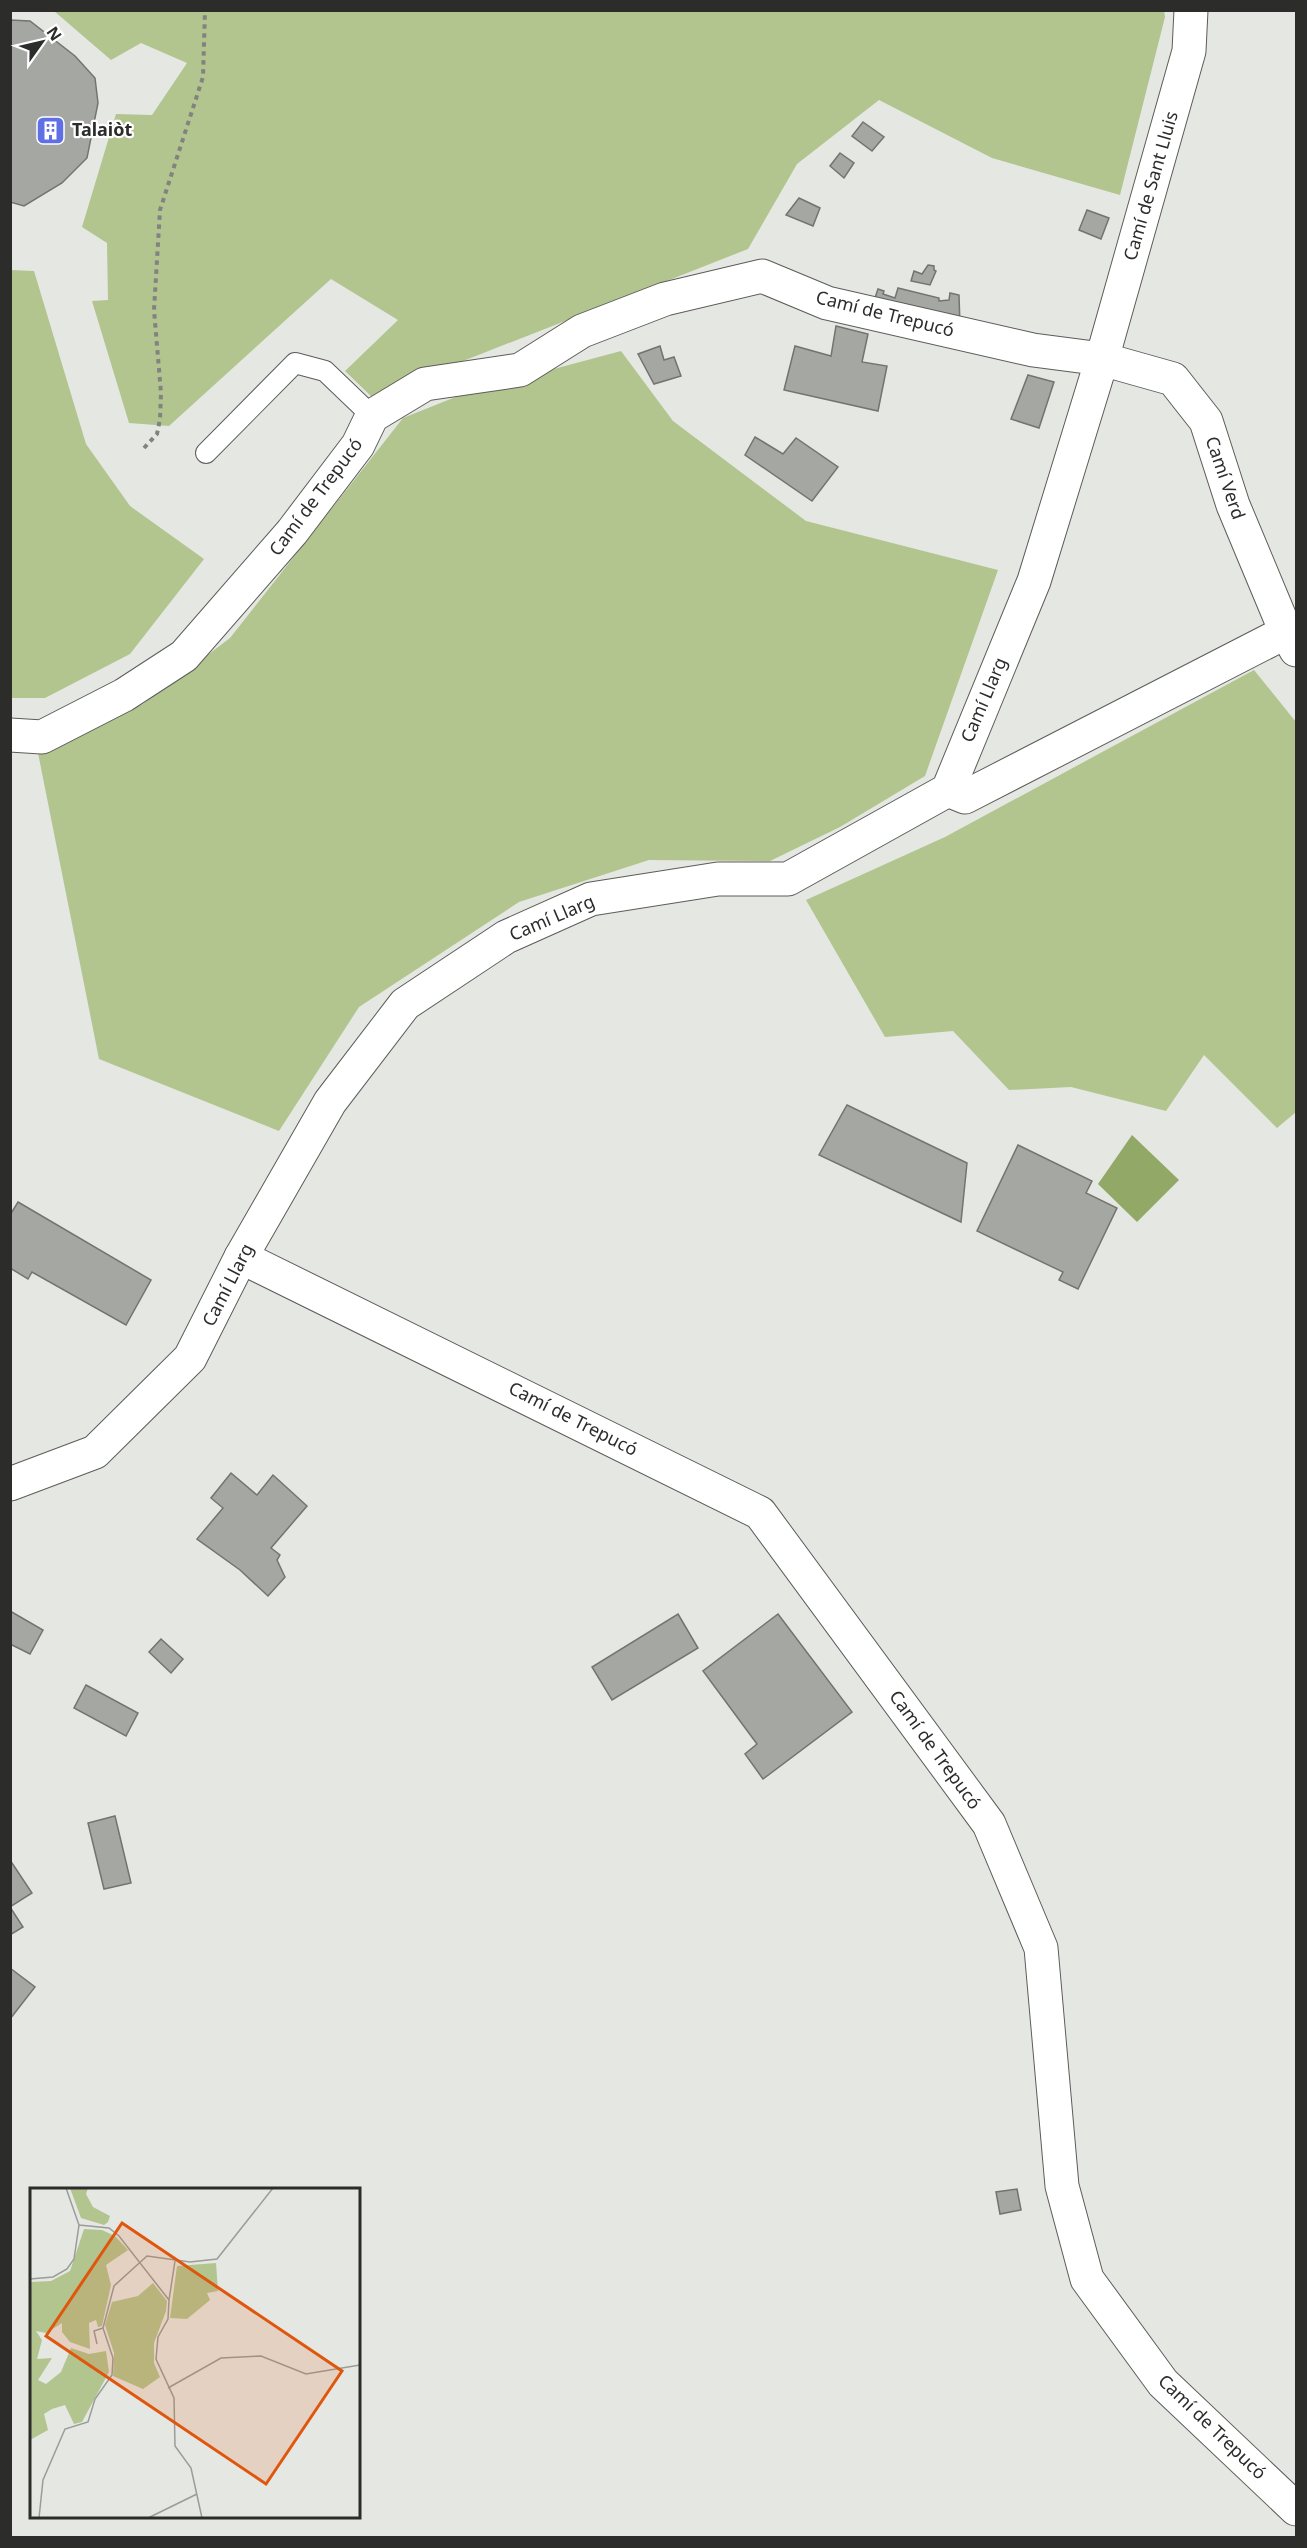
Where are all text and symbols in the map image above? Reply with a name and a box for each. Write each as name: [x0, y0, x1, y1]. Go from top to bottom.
north arrow: [12, 12, 72, 72]
text: N: [42, 22, 67, 45]
street label: Camí de Sant Lluis: [1117, 108, 1183, 263]
building icon: Talaiòt: [35, 114, 67, 146]
place label: Talaiòt: [72, 117, 133, 141]
street label: Camí de Trepucó: [814, 284, 957, 342]
street label: Camí de Trepucó: [263, 433, 367, 560]
street label: Camí Verd: [1201, 433, 1251, 522]
street label: Camí Llarg: [954, 653, 1012, 746]
street label: Camí Llarg: [505, 888, 598, 946]
street label: Camí Llarg: [196, 1239, 258, 1330]
street label: Camí de Trepucó: [505, 1375, 642, 1461]
street label: Camí de Trepucó: [884, 1685, 987, 1814]
inset map: [30, 2188, 360, 2518]
street label: Camí de Trepucó: [1153, 2368, 1272, 2484]

